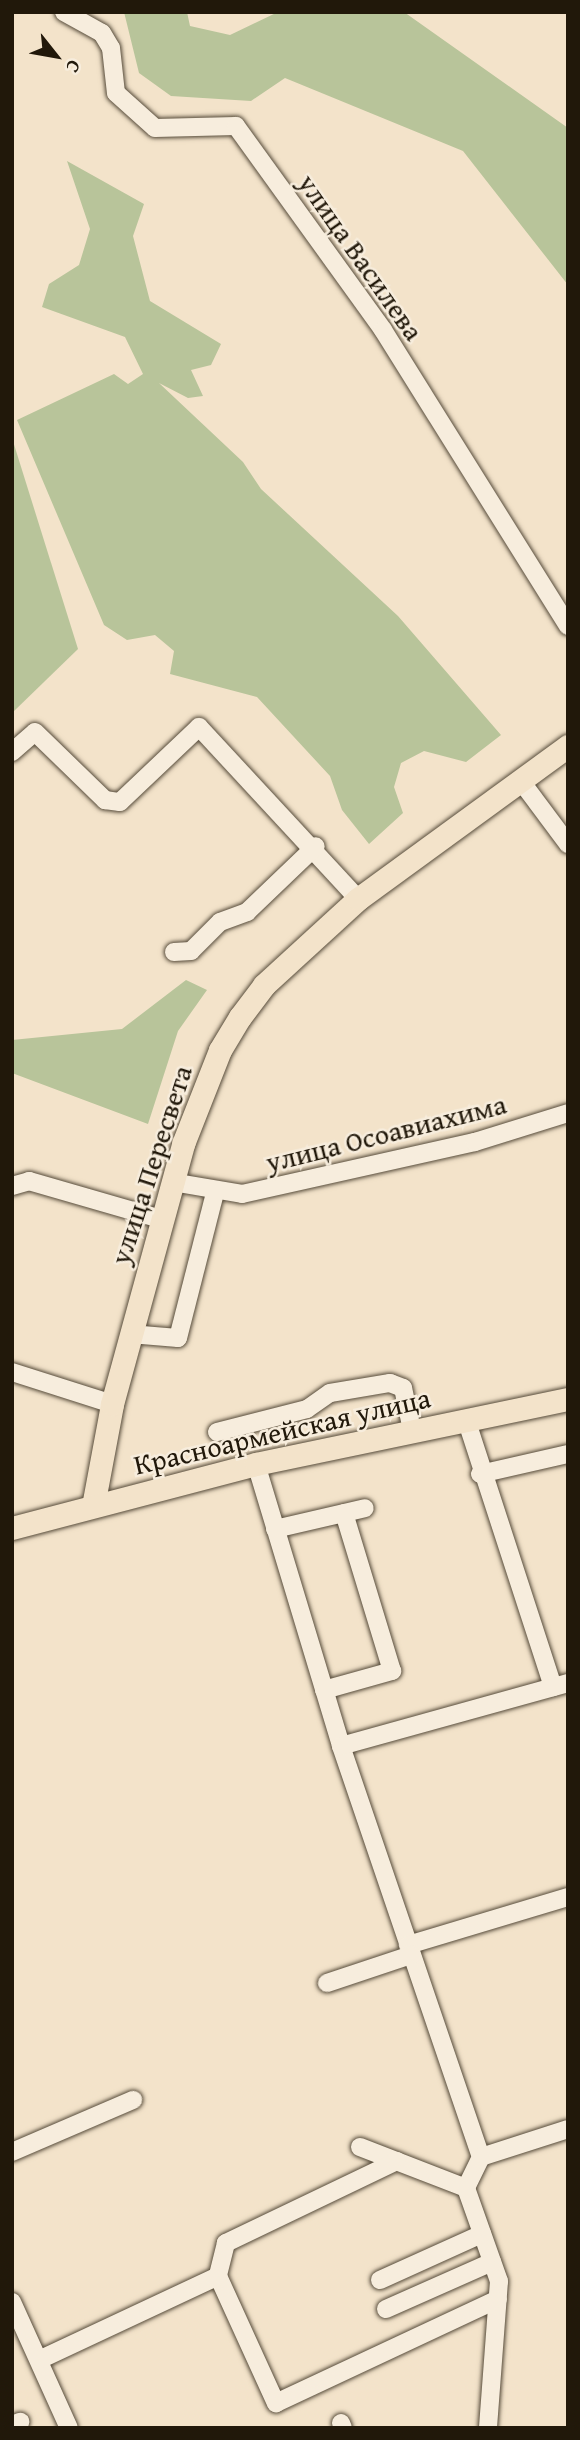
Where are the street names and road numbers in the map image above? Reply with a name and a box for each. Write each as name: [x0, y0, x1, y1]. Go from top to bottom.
street label: улица Василева: [291, 167, 431, 347]
street label: улица Пересвета: [103, 1061, 199, 1269]
street label: улица Осоавиахима: [262, 1087, 510, 1179]
street label: Красноармейская улица: [131, 1381, 433, 1481]

